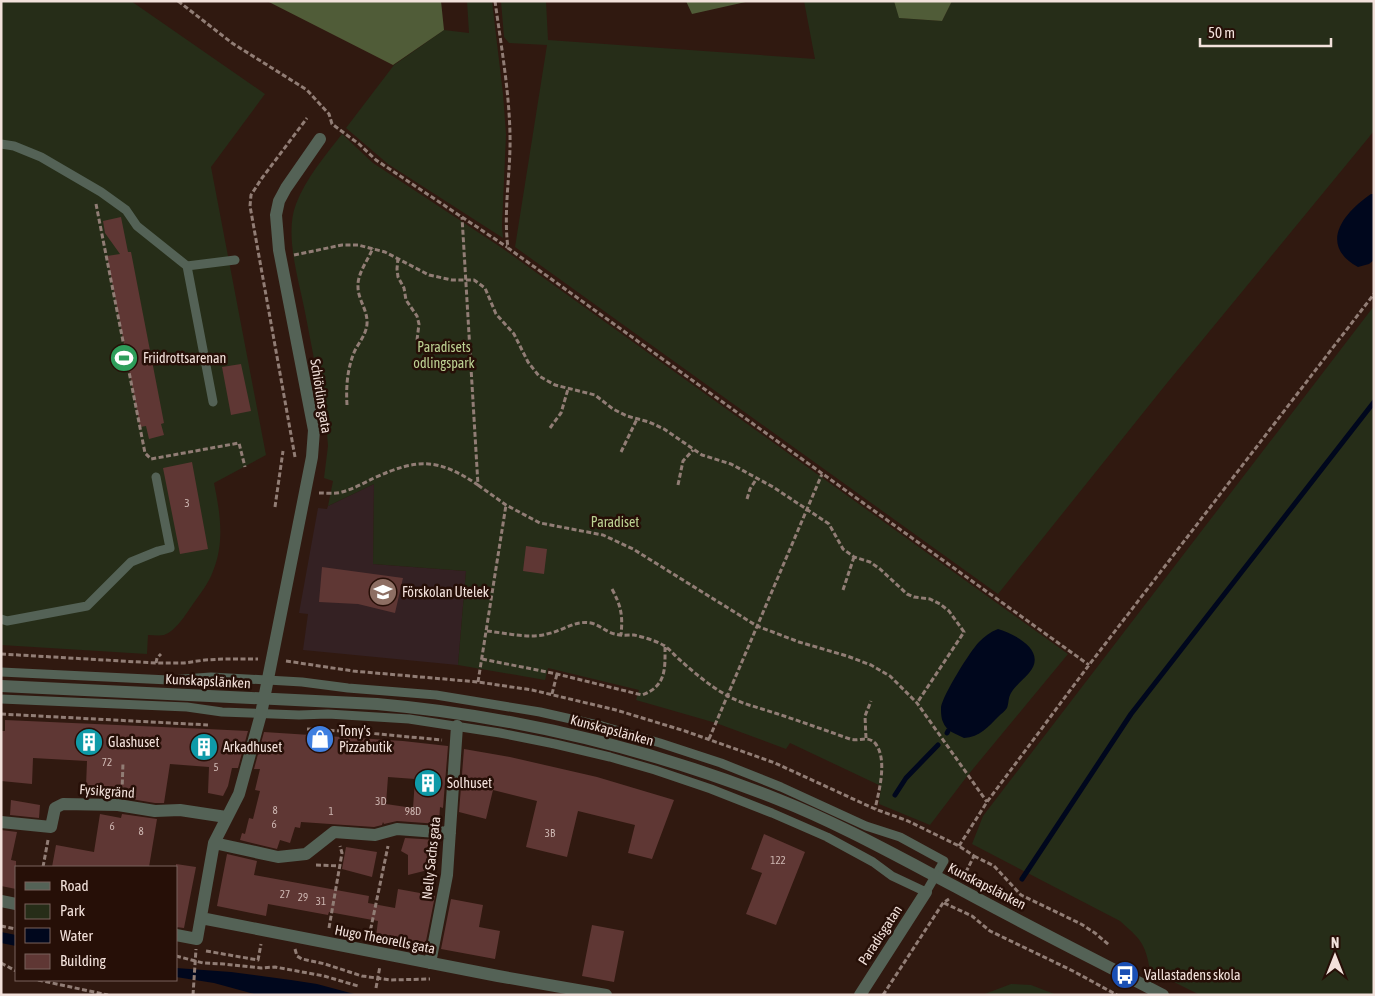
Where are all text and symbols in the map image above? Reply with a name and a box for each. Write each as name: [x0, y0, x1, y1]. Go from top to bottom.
scale bar: [1200, 15, 1331, 47]
text: 50 m: [1208, 24, 1235, 41]
park label: Paradisets odlingspark: [413, 339, 475, 371]
sports icon: Friidrottsarenan: [109, 343, 139, 373]
place label: Friidrottsarenan: [143, 350, 226, 366]
street label: Schiörlins gata: [307, 358, 335, 434]
house number: 3: [184, 497, 190, 509]
park label: Paradiset: [591, 514, 639, 530]
school or university icon: Förskolan Utelek: [368, 577, 398, 607]
place label: Förskolan Utelek: [402, 584, 489, 600]
street label: Kunskapslänken: [165, 671, 251, 691]
street label: Kunskapslänken: [569, 711, 655, 749]
place label: Tony's Pizzabutik: [339, 723, 392, 755]
shop icon: Tony's Pizzabutik: [305, 724, 335, 754]
building icon: Glashuset: [74, 727, 104, 757]
building icon: Arkadhuset: [189, 732, 219, 762]
place label: Glashuset: [108, 734, 159, 750]
place label: Arkadhuset: [223, 739, 282, 755]
house number: 72: [102, 756, 112, 768]
house number: 5: [213, 761, 219, 773]
building icon: Solhuset: [413, 768, 443, 798]
place label: Solhuset: [447, 775, 492, 791]
street label: Fysikgränd: [79, 781, 135, 801]
house number: 3D: [375, 795, 387, 807]
house number: 8: [272, 804, 278, 816]
house number: 1: [328, 805, 334, 817]
house number: 98D: [405, 805, 421, 817]
street label: Nelly Sachs gata: [419, 816, 443, 900]
house number: 6: [271, 818, 277, 830]
house number: 6: [109, 820, 115, 832]
house number: 8: [138, 825, 144, 837]
house number: 3B: [545, 827, 556, 839]
house number: 122: [770, 854, 786, 866]
street label: Kunskapslänken: [945, 859, 1029, 913]
legend: [15, 866, 178, 981]
text: Road: [60, 877, 89, 894]
house number: 27: [280, 888, 290, 900]
house number: 29: [298, 891, 308, 903]
house number: 31: [316, 895, 326, 907]
text: Park: [60, 902, 85, 919]
street label: Paradisgatan: [855, 902, 905, 968]
street label: Hugo Theorells gata: [333, 921, 437, 957]
text: Water: [60, 927, 93, 944]
north arrow: [1310, 931, 1360, 981]
text: N: [1331, 935, 1339, 951]
text: Building: [60, 952, 106, 969]
bus stop icon: Vallastadens skola: [1110, 960, 1140, 990]
place label: Vallastadens skola: [1144, 967, 1241, 983]

